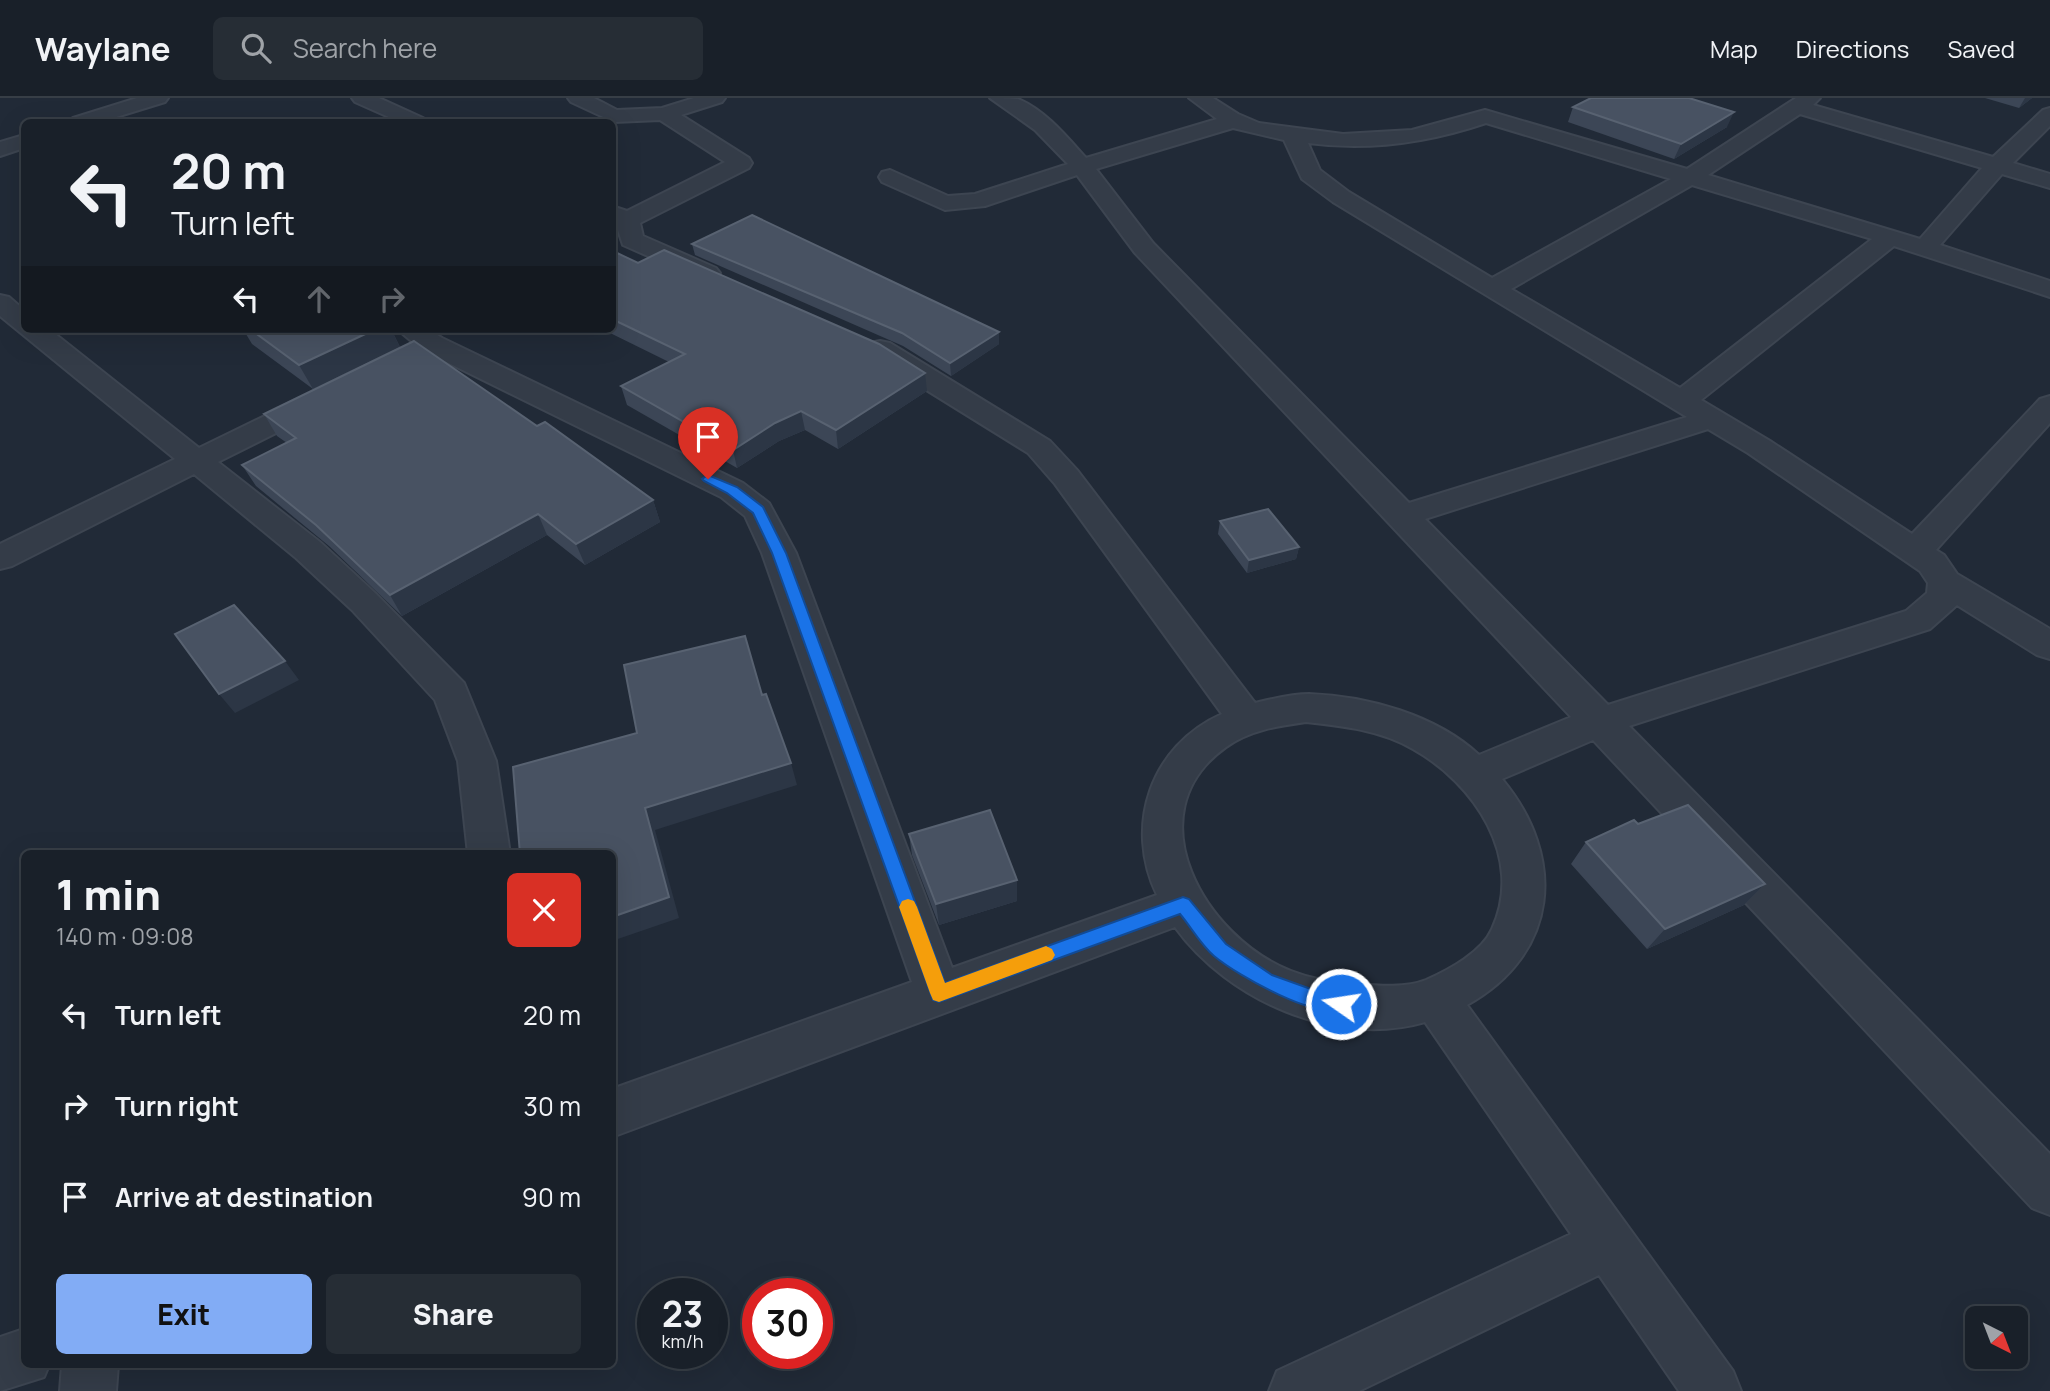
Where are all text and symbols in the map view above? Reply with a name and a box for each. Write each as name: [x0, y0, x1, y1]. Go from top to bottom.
search box: [213, 17, 703, 80]
text: Waylane: [35, 26, 171, 71]
icon: search: [237, 29, 275, 67]
text: Search here: [293, 30, 437, 66]
text: Map: [1710, 32, 1758, 65]
text: Directions: [1796, 32, 1909, 65]
text: Saved: [1947, 32, 2015, 65]
text: 20 m: [171, 137, 286, 204]
icon: left: [56, 147, 147, 238]
text: Turn left: [171, 201, 295, 245]
icon: left: [227, 280, 265, 318]
icon: ahead: [300, 280, 338, 318]
icon: right: [373, 280, 411, 318]
pin: [678, 407, 738, 479]
icon: arrive: [689, 418, 727, 456]
text: 1 min: [56, 865, 161, 923]
button: close: [507, 873, 581, 947]
text: 140 m · 09:08: [56, 920, 194, 952]
position arrow: [1304, 967, 1378, 1041]
icon: left: [56, 996, 94, 1034]
text: Turn left: [115, 997, 222, 1033]
text: 20 m: [523, 997, 581, 1033]
icon: right: [56, 1087, 94, 1125]
text: Turn right: [115, 1088, 239, 1124]
text: 30 m: [524, 1088, 581, 1124]
icon: arrive: [56, 1178, 94, 1216]
text: Arrive at destination: [115, 1179, 373, 1215]
text: 90 m: [522, 1179, 581, 1215]
button: Exit: [56, 1274, 312, 1354]
button: Share: [326, 1274, 581, 1354]
speed limit sign: 30: [742, 1278, 833, 1369]
text: 23: [662, 1290, 703, 1338]
north arrow: [1965, 1306, 2028, 1368]
map controls: [1965, 1306, 2028, 1369]
text: km/h: [662, 1329, 703, 1353]

